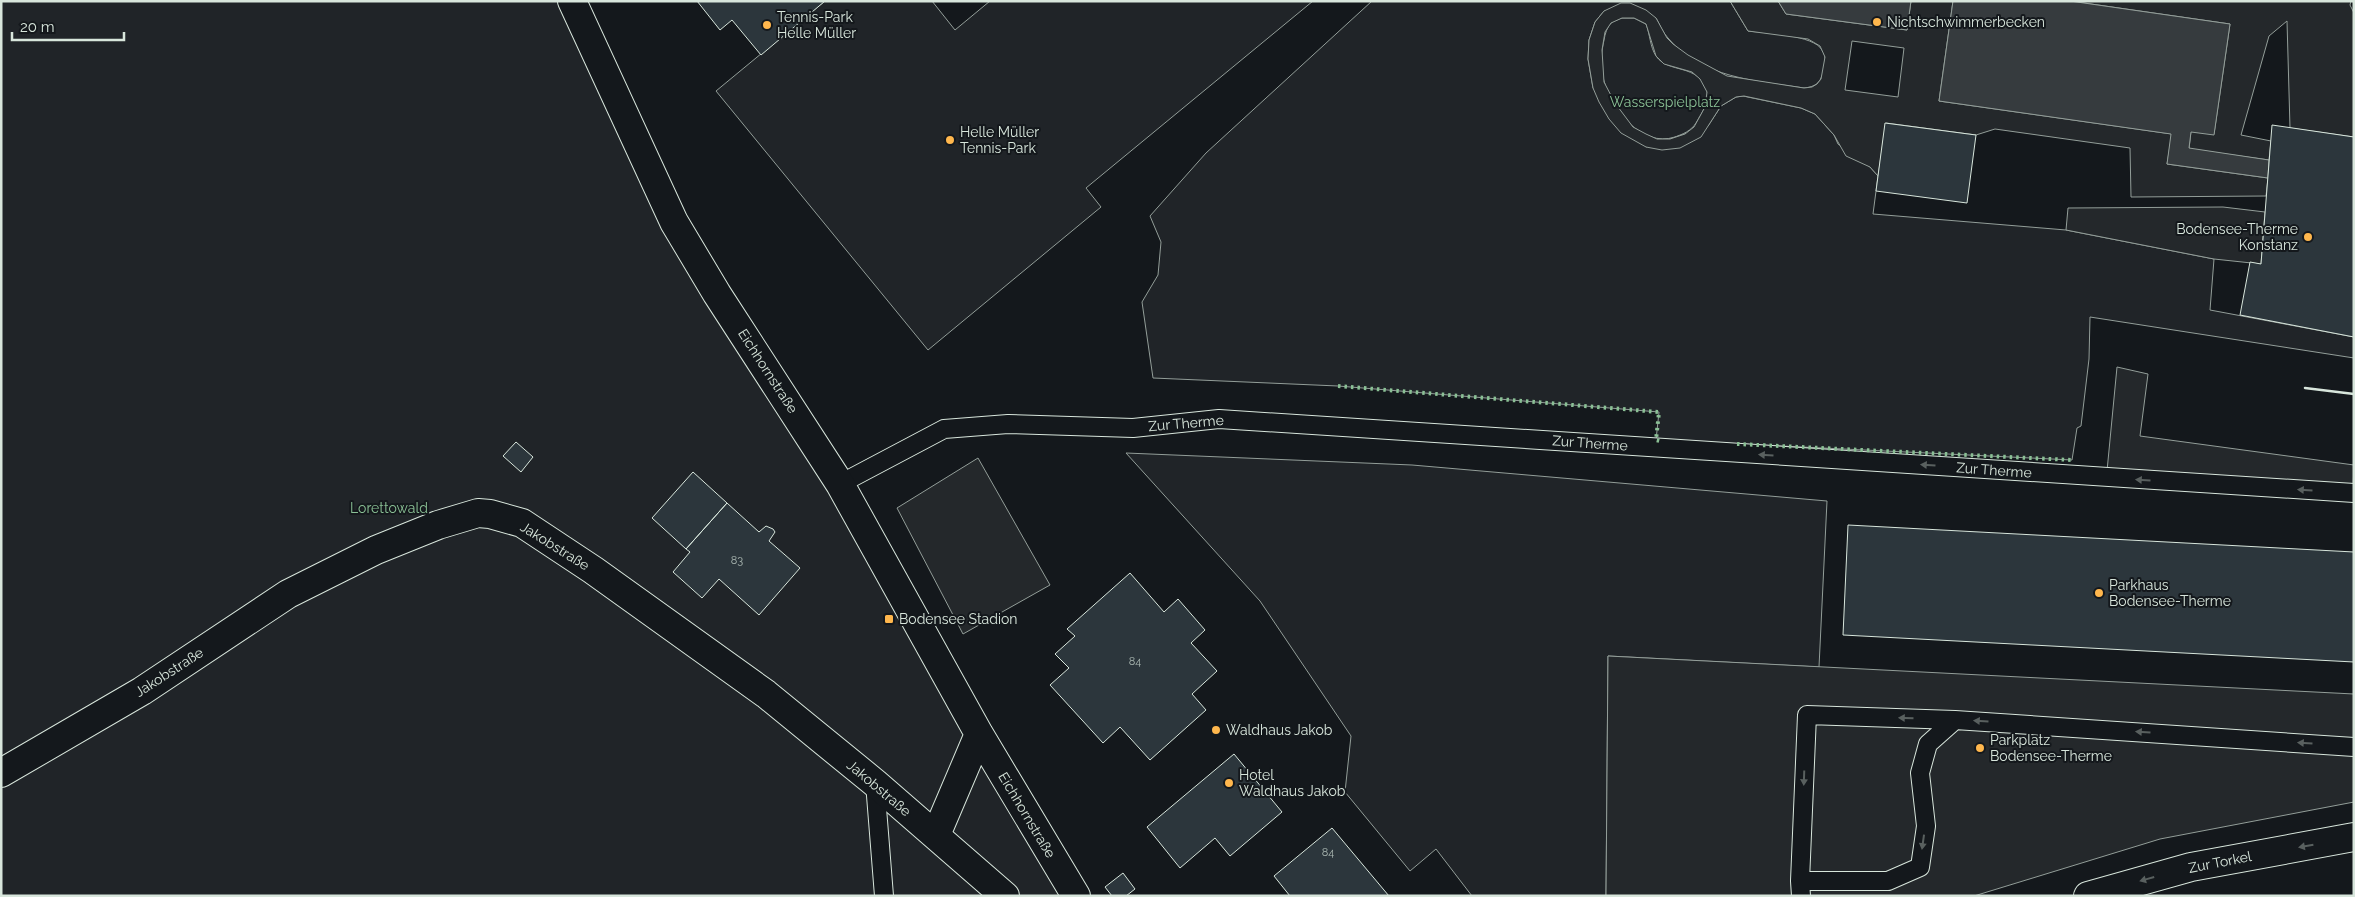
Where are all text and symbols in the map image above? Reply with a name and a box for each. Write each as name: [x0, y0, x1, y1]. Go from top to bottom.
place label: Tennis-Park Helle Müller: [777, 9, 856, 41]
scale bar: [12, 10, 125, 42]
place label: Nichtschwimmerbecken: [1887, 14, 2045, 30]
marker: Nichtschwimmerbecken: [1871, 16, 1883, 28]
text: 20 m: [20, 18, 55, 36]
marker: Tennis-Park Helle Müller: [761, 19, 773, 31]
park label: Wasserspielplatz: [1610, 94, 1720, 110]
place label: Helle Müller Tennis-Park: [960, 124, 1039, 156]
marker: Helle Müller Tennis-Park: [944, 134, 956, 146]
place label: Bodensee-Therme Konstanz: [2176, 221, 2298, 253]
marker: Bodensee-Therme Konstanz: [2302, 231, 2314, 243]
street label: Eichhornstraße: [735, 326, 801, 416]
street label: Zur Therme: [1148, 412, 1224, 434]
street label: Zur Therme: [1552, 432, 1628, 454]
one-way arrow: [1758, 450, 1774, 458]
street label: Zur Therme: [1956, 459, 2032, 481]
one-way arrow: [1920, 461, 1936, 469]
one-way arrow: [2135, 475, 2151, 483]
one-way arrow: [2297, 486, 2313, 494]
park label: Lorettowald: [350, 500, 428, 516]
street label: Jakobstraße: [518, 519, 592, 573]
house number: 83: [731, 554, 743, 567]
place label: Parkhaus Bodensee-Therme: [2109, 577, 2231, 609]
marker: Parkhaus Bodensee-Therme: [2093, 587, 2105, 599]
place label: Bodensee Stadion: [899, 611, 1017, 627]
marker: Bodensee Stadion: [883, 613, 895, 625]
street label: Jakobstraße: [132, 644, 206, 700]
house number: 84: [1129, 655, 1141, 668]
one-way arrow: [1898, 714, 1914, 722]
one-way arrow: [1973, 717, 1989, 725]
place label: Waldhaus Jakob: [1226, 722, 1333, 738]
marker: Waldhaus Jakob: [1210, 724, 1222, 736]
one-way arrow: [2135, 728, 2151, 736]
place label: Parkplatz Bodensee-Therme: [1990, 732, 2112, 764]
one-way arrow: [2297, 739, 2313, 747]
marker: Parkplatz Bodensee-Therme: [1974, 742, 1986, 754]
street label: Jakobstraße: [844, 757, 914, 819]
place label: Hotel Waldhaus Jakob: [1239, 767, 1346, 799]
street label: Eichhornstraße: [995, 769, 1059, 861]
one-way arrow: [1800, 770, 1808, 786]
marker: Hotel Waldhaus Jakob: [1223, 777, 1235, 789]
one-way arrow: [1919, 835, 1927, 851]
one-way arrow: [2298, 842, 2313, 850]
house number: 84: [1322, 846, 1334, 859]
street label: Zur Torkel: [2187, 848, 2253, 876]
one-way arrow: [2139, 876, 2154, 884]

